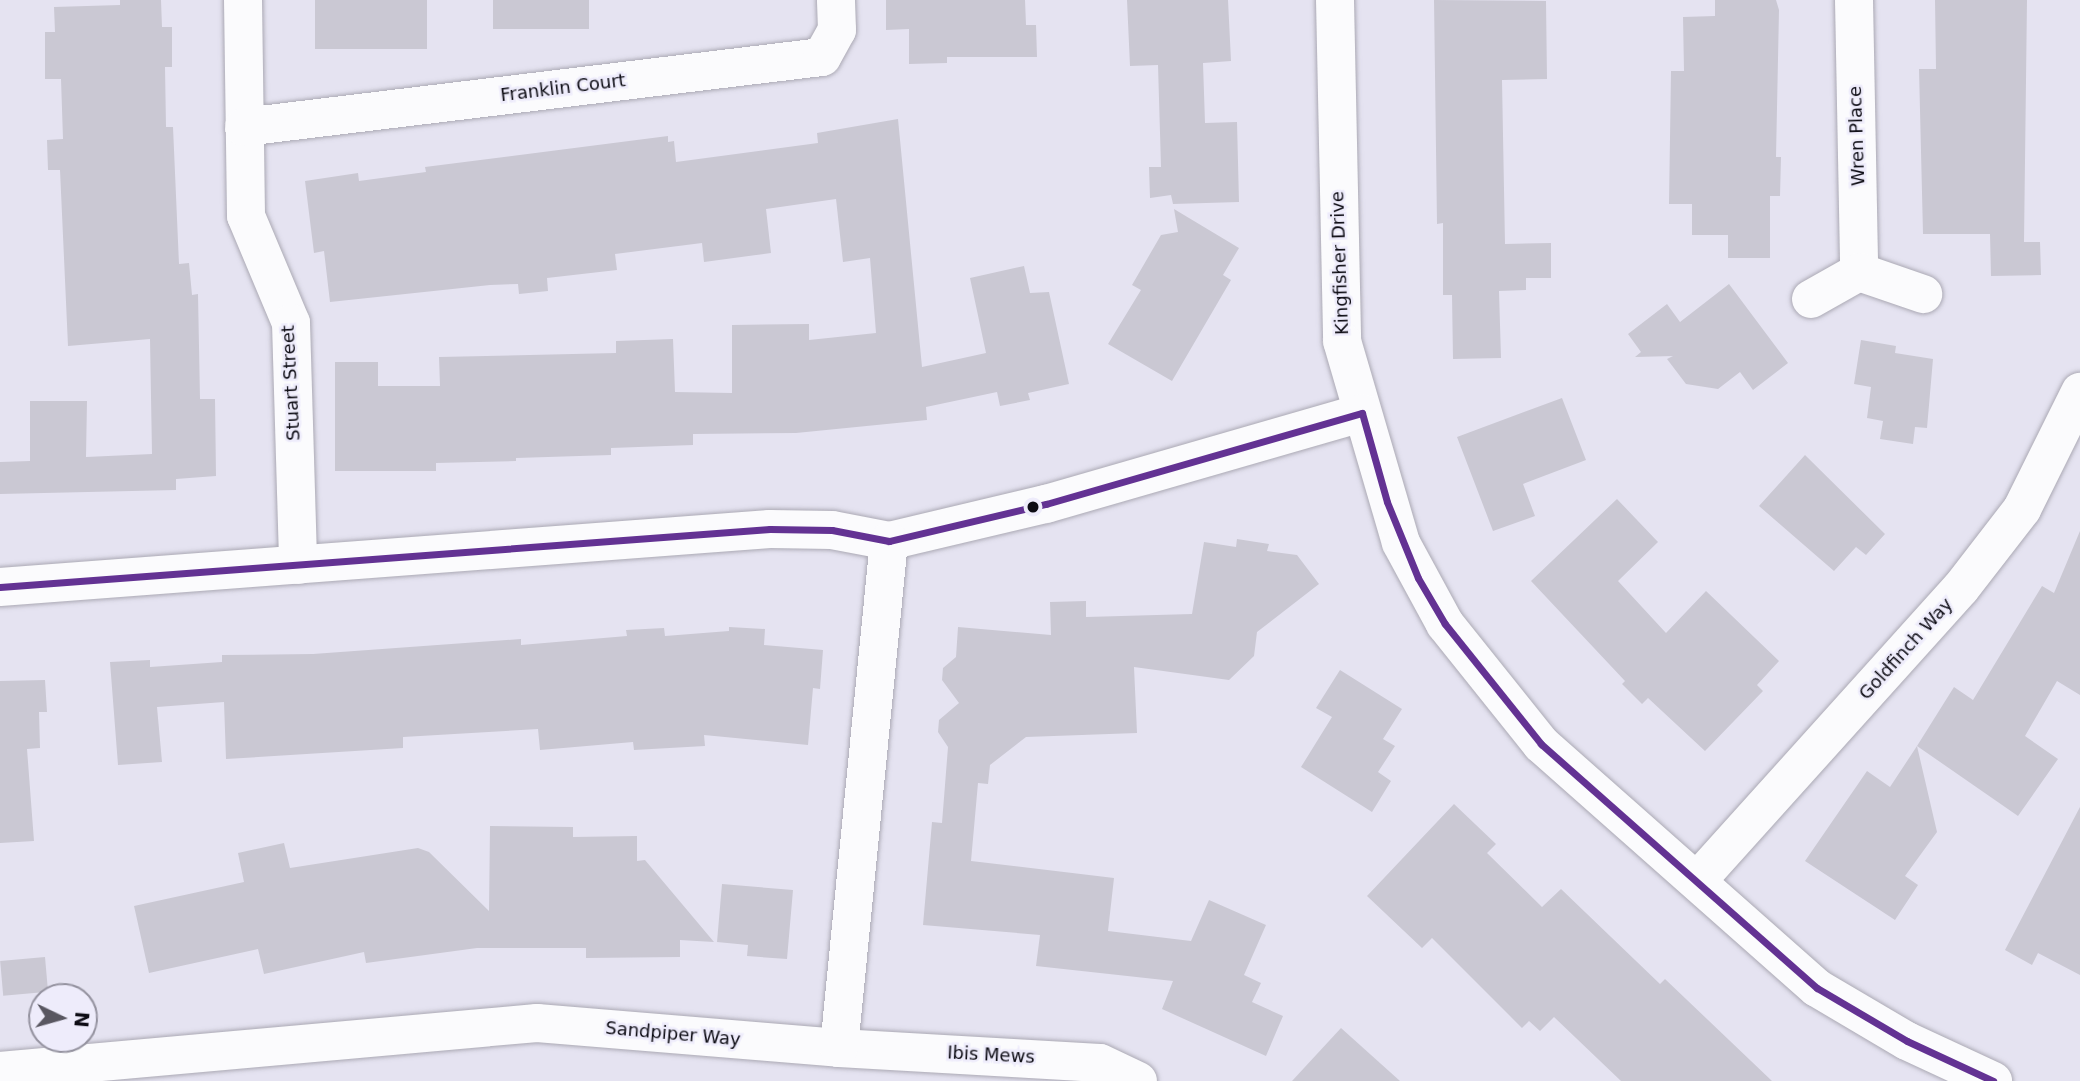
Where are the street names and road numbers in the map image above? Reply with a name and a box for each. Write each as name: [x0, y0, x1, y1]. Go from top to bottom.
street label: Franklin Court: [499, 70, 627, 106]
street label: Wren Place: [1844, 86, 1870, 186]
street label: Kingfisher Drive: [1327, 191, 1353, 335]
street label: Stuart Street: [277, 325, 305, 441]
street label: Goldfinch Way: [1855, 594, 1957, 704]
street label: Sandpiper Way: [604, 1017, 742, 1051]
street label: Ibis Mews: [947, 1042, 1035, 1068]

